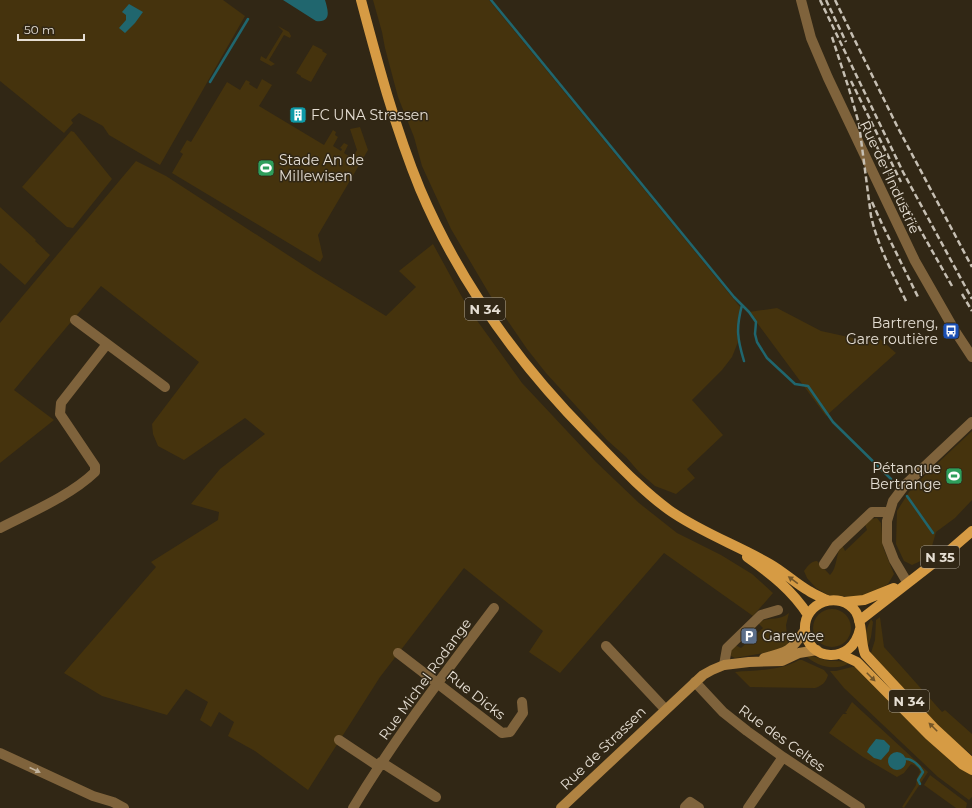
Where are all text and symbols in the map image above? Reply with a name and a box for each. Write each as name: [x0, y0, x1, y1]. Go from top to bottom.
scale bar: [18, 16, 84, 42]
text: 50 m: [24, 22, 55, 37]
building icon: FC UNA Strassen: [288, 105, 308, 125]
place label: FC UNA Strassen: [311, 106, 429, 124]
street label: Rue de l'Industrie: [856, 118, 924, 236]
place label: Stade An de Millewisen: [279, 151, 364, 185]
sports icon: Stade An de Millewisen: [256, 158, 276, 178]
road number: N 34: [465, 298, 505, 320]
place label: Bartreng, Gare routière: [846, 314, 938, 348]
bus stop icon: Bartreng, Gare routière: [941, 321, 961, 341]
place label: Pétanque Bertrange: [870, 459, 941, 493]
sports icon: Pétanque Bertrange: [944, 466, 964, 486]
road number: N 35: [921, 546, 959, 568]
one-way arrow: [788, 576, 799, 585]
street label: Rue Michel Rodange: [375, 615, 475, 743]
parking icon: Garewee: [739, 626, 759, 646]
place label: Garewee: [762, 627, 824, 645]
street label: Rue Dicks: [443, 666, 509, 724]
one-way arrow: [866, 672, 876, 681]
road number: N 34: [889, 690, 929, 712]
street label: Rue des Celtes: [735, 701, 829, 776]
street label: Rue de Strassen: [556, 702, 650, 794]
one-way arrow: [928, 722, 938, 732]
one-way arrow: [30, 767, 42, 773]

